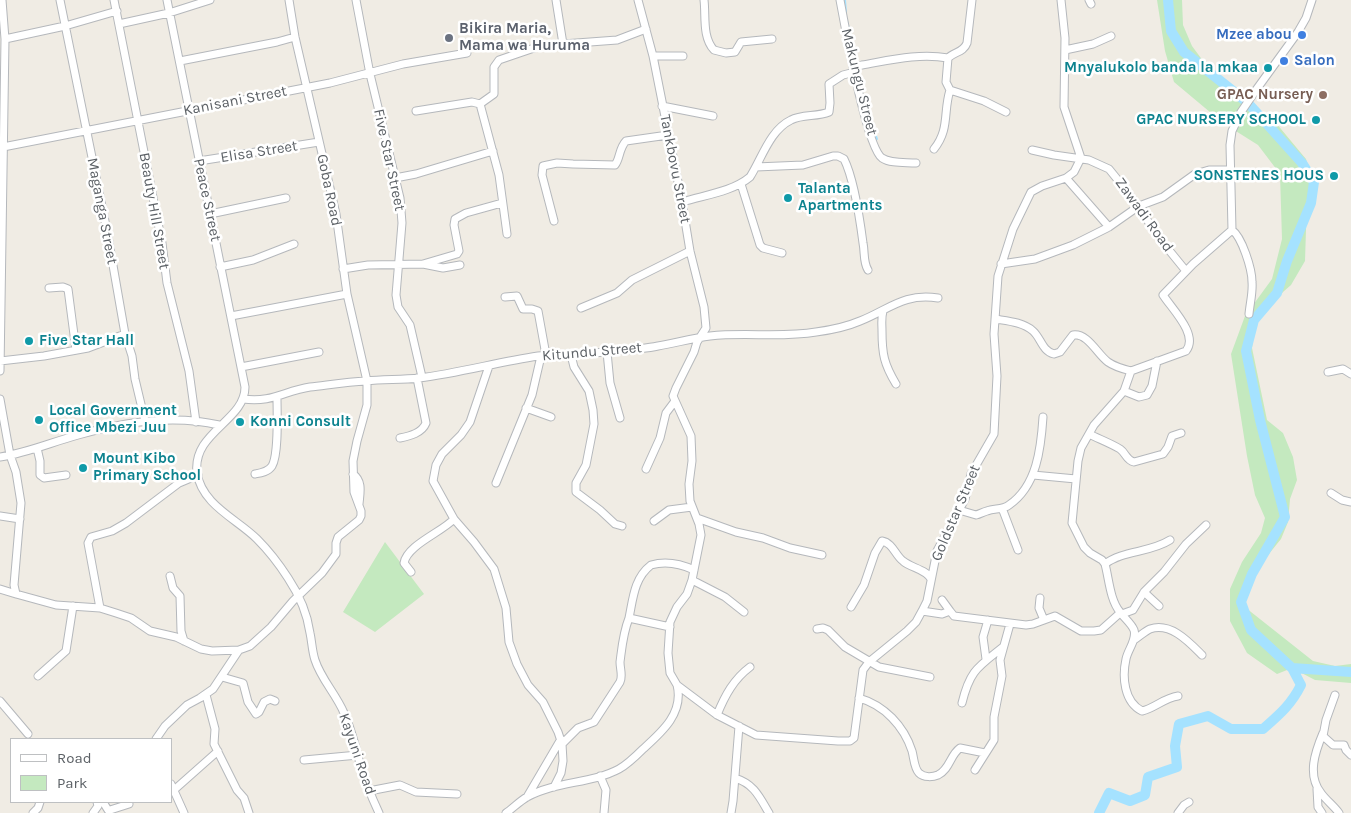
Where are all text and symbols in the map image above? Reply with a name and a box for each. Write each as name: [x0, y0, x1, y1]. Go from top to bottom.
place label: Bikira Maria, Mama wa Huruma: [459, 20, 590, 55]
place label: Mzee abou: [1216, 26, 1292, 44]
street label: Makungu Street: [837, 27, 881, 137]
marker: Mzee abou: [1296, 29, 1308, 41]
marker: Bikira Maria, Mama wa Huruma: [443, 32, 455, 44]
place label: Salon: [1294, 52, 1335, 70]
marker: Salon: [1278, 55, 1290, 67]
place label: Mnyalukolo banda la mkaa: [1064, 59, 1258, 77]
marker: Mnyalukolo banda la mkaa: [1262, 62, 1274, 74]
street label: Kanisani Street: [182, 82, 288, 120]
place label: GPAC Nursery: [1217, 86, 1313, 104]
marker: GPAC Nursery: [1317, 89, 1329, 101]
street label: Five Star Street: [369, 107, 409, 213]
place label: GPAC NURSERY SCHOOL: [1136, 111, 1306, 129]
street label: Tankbovu Street: [656, 113, 694, 225]
marker: GPAC NURSERY SCHOOL: [1310, 114, 1322, 126]
street label: Elisa Street: [219, 137, 299, 167]
street label: Beauty Hill Street: [135, 151, 173, 271]
street label: Goba Road: [313, 152, 345, 228]
street label: Maganga Street: [83, 156, 121, 266]
street label: Peace Street: [189, 157, 225, 243]
place label: SONSTENES HOUS: [1193, 167, 1324, 185]
marker: SONSTENES HOUS: [1328, 170, 1340, 182]
street label: Zawadi Road: [1111, 174, 1177, 256]
place label: Talanta Apartments: [798, 180, 882, 215]
marker: Talanta Apartments: [782, 192, 794, 204]
place label: Five Star Hall: [39, 332, 134, 350]
marker: Five Star Hall: [23, 335, 35, 347]
street label: Kitundu Street: [541, 339, 643, 365]
place label: Local Government Office Mbezi Juu: [49, 402, 177, 437]
place label: Konni Consult: [250, 413, 351, 431]
marker: Local Government Office Mbezi Juu: [33, 414, 45, 426]
marker: Konni Consult: [234, 416, 246, 428]
place label: Mount Kibo Primary School: [93, 450, 201, 485]
marker: Mount Kibo Primary School: [77, 462, 89, 474]
street label: Goldstar Street: [928, 462, 984, 564]
street label: Kayuni Road: [335, 711, 379, 797]
legend: [10, 738, 172, 803]
text: Road: [57, 749, 92, 767]
text: Park: [57, 774, 87, 792]

